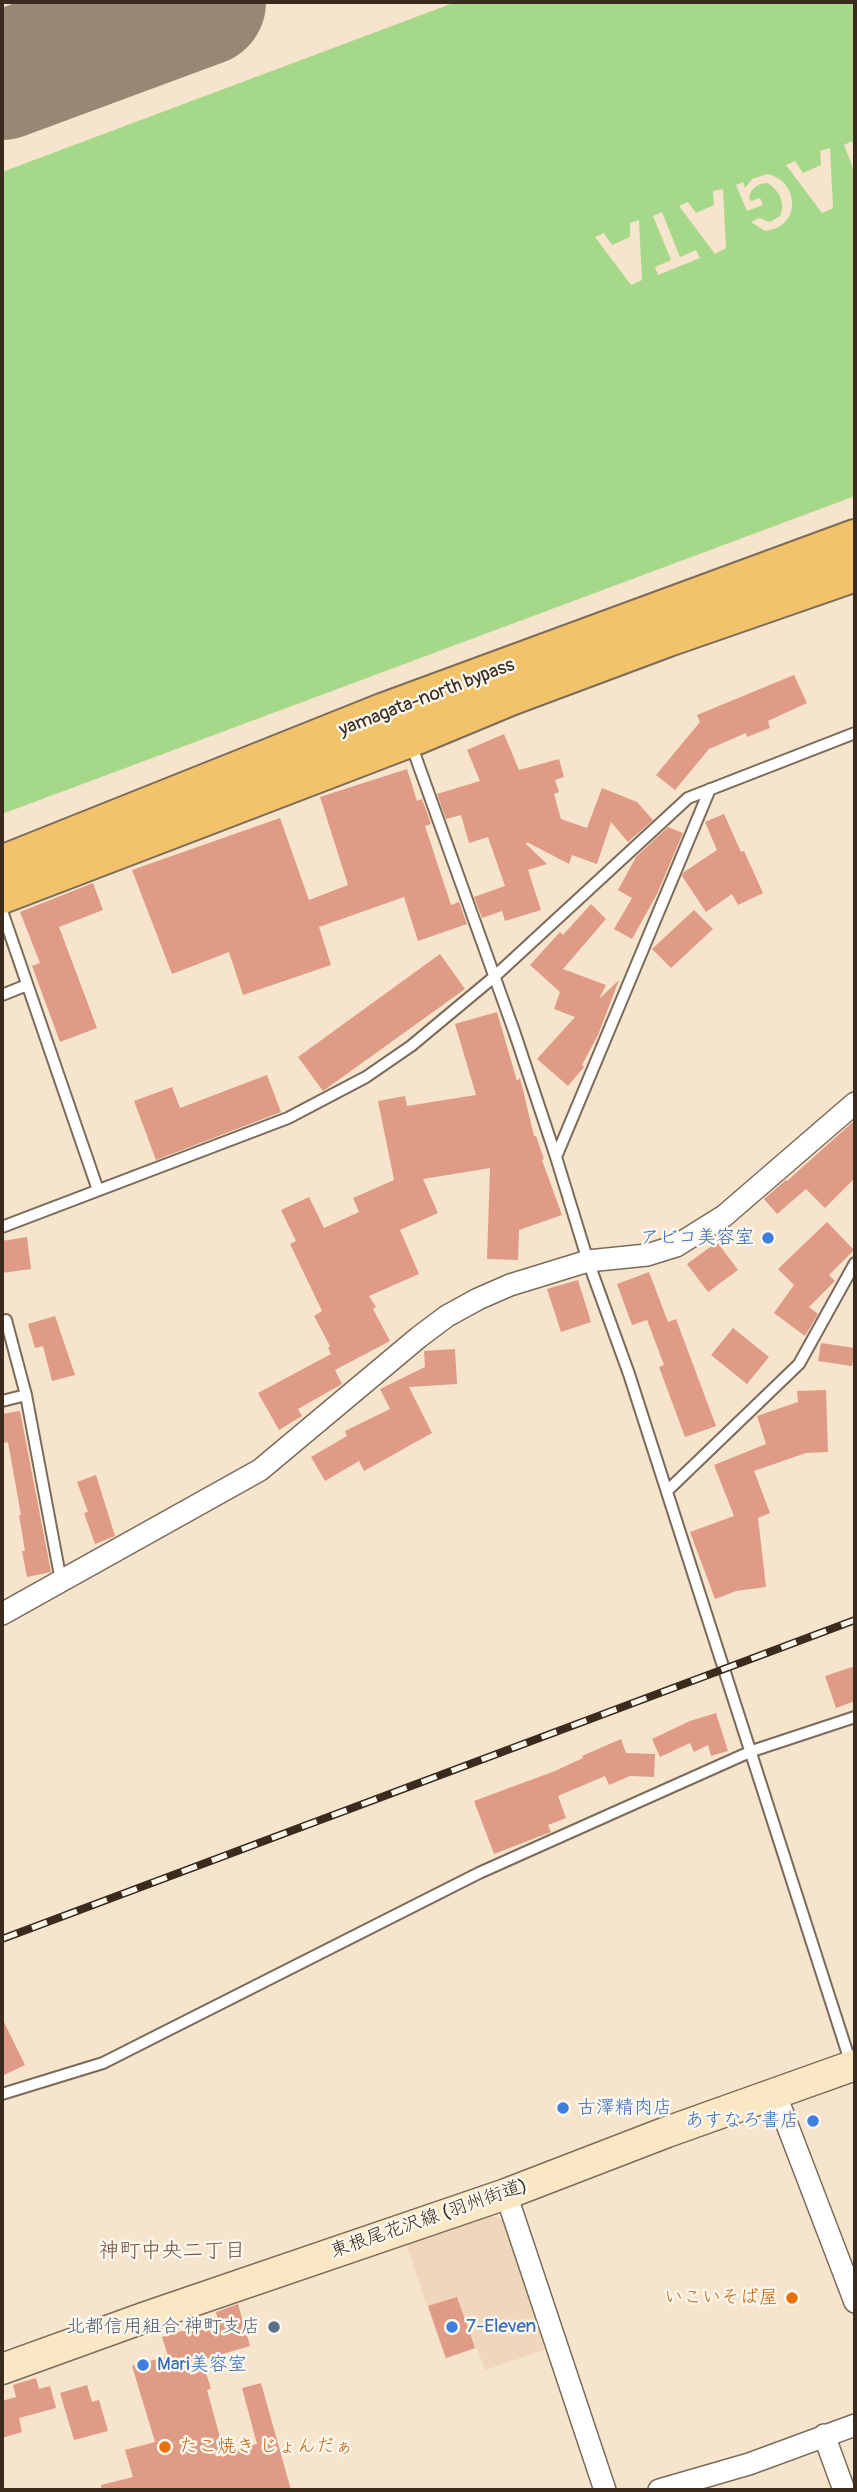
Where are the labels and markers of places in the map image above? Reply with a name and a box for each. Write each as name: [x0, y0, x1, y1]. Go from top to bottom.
place label: アビコ美容室: [640, 1227, 754, 1249]
marker: アビコ美容室: [760, 1230, 776, 1246]
place label: 古澤精肉店: [577, 2097, 672, 2119]
marker: 古澤精肉店: [555, 2100, 571, 2116]
place label: あすなろ書店: [685, 2110, 799, 2132]
marker: あすなろ書店: [805, 2113, 821, 2129]
place label: いこいそば屋: [664, 2287, 778, 2309]
marker: いこいそば屋: [784, 2290, 800, 2306]
place label: 北都信用組合 神町支店: [66, 2316, 260, 2338]
place label: 7-Eleven: [466, 2316, 536, 2338]
marker: 北都信用組合 神町支店: [266, 2319, 282, 2335]
marker: 7-Eleven: [444, 2319, 460, 2335]
place label: Mari美容室: [157, 2354, 247, 2376]
marker: Mari美容室: [135, 2357, 151, 2373]
place label: たこ焼き じょんだぁ: [179, 2436, 354, 2458]
marker: たこ焼き じょんだぁ: [157, 2439, 173, 2455]

